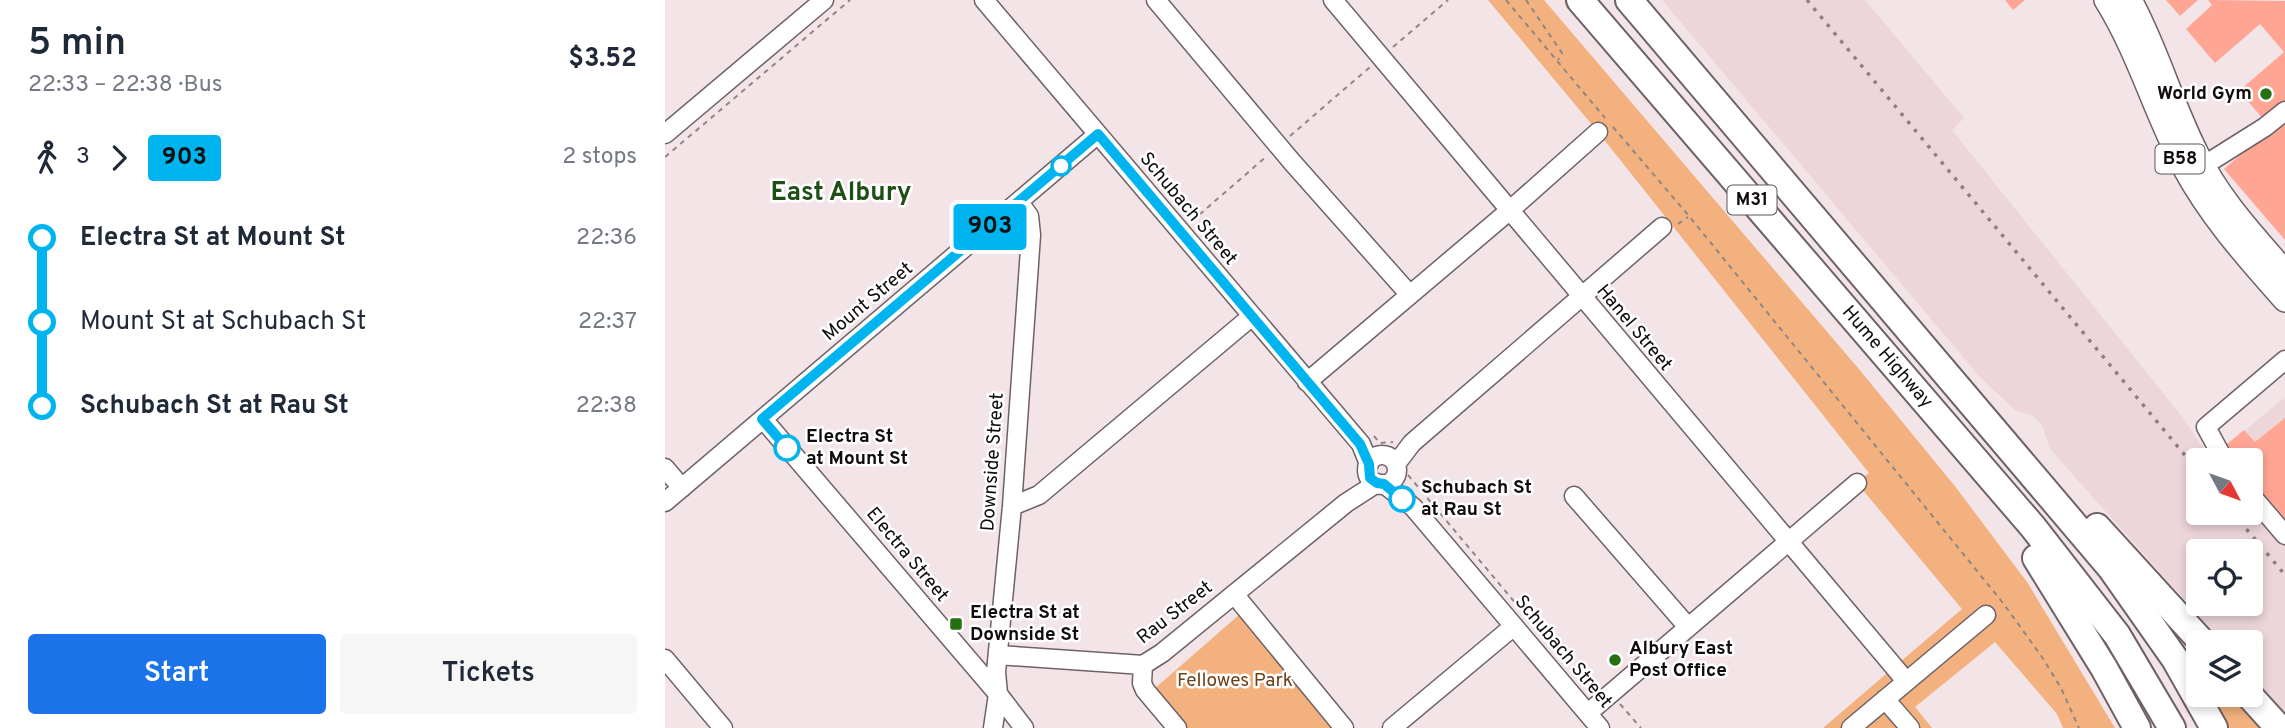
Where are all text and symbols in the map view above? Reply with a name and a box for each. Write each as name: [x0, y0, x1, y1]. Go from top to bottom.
text: 5 min: [28, 20, 126, 69]
text: $3.52: [568, 43, 637, 76]
text: 22:33 – 22:38 · Bus: [28, 71, 222, 100]
place label: World Gym: [2157, 82, 2252, 106]
marker: World Gym: [2258, 86, 2274, 102]
icon: walk: [28, 139, 66, 177]
icon: forward: [100, 139, 138, 177]
text: 3: [76, 143, 90, 172]
text: 903: [162, 143, 207, 173]
text: 2 stops: [562, 143, 637, 172]
road number: B58: [2155, 144, 2205, 174]
street label: Schubach Street: [1134, 148, 1242, 270]
unlabelled marker: [1051, 156, 1071, 176]
district label: East Albury: [770, 177, 912, 210]
road number: M31: [1727, 186, 1777, 215]
line badge: 903: [950, 204, 1030, 250]
text: 903: [967, 212, 1013, 242]
text: Electra St at Mount St: [80, 222, 345, 255]
text: 22:36: [576, 224, 637, 253]
street label: Mount Street: [818, 257, 918, 347]
street label: Hanel Street: [1591, 280, 1677, 376]
street label: Hume Highway: [1836, 301, 1938, 414]
text: Mount St at Schubach St: [80, 306, 366, 339]
text: 22:37: [578, 308, 637, 337]
text: Schubach St at Rau St: [80, 390, 349, 423]
text: 22:38: [576, 392, 637, 421]
street label: Downside Street: [976, 392, 1010, 532]
place label: Electra St at Mount St: [806, 425, 908, 471]
marker: Electra St at Mount St: [774, 435, 800, 461]
north arrow: [2186, 448, 2263, 525]
map controls: [2186, 448, 2263, 707]
place label: Schubach St at Rau St: [1421, 476, 1532, 522]
marker: Schubach St at Rau St: [1389, 486, 1415, 512]
street label: Electra Street: [860, 503, 954, 607]
button: locate: [2186, 539, 2263, 616]
street label: Rau Street: [1132, 576, 1218, 650]
street label: Schubach Street: [1509, 591, 1617, 713]
place label: Electra St at Downside St: [970, 601, 1080, 647]
marker: Electra St at Downside St: [948, 616, 964, 632]
button: layers: [2186, 630, 2263, 707]
button: Start: [28, 634, 326, 714]
button: Tickets: [340, 634, 637, 714]
place label: Albury East Post Office: [1629, 637, 1733, 683]
marker: Albury East Post Office: [1607, 652, 1623, 668]
park label: Fellowes Park: [1177, 669, 1293, 693]

